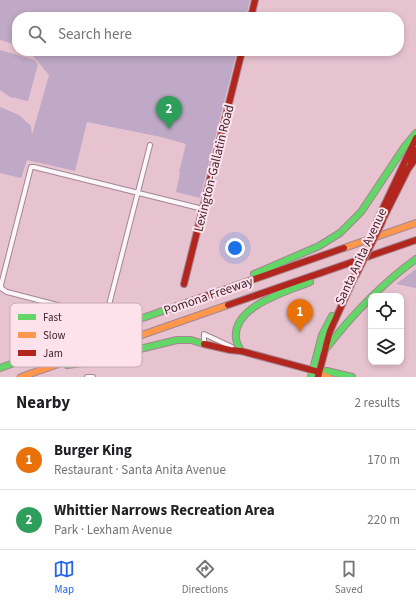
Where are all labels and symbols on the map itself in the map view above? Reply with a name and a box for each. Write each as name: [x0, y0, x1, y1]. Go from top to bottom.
pin: 2: [156, 96, 182, 129]
street label: Lexington-Gallatin Road: [189, 103, 238, 234]
street label: Santa Anita Avenue: [331, 205, 391, 308]
your location: [225, 238, 245, 258]
street label: Pomona Freeway: [161, 272, 255, 320]
pin: 1: [287, 299, 313, 332]
legend: [10, 303, 142, 367]
text: Fast: [43, 310, 62, 325]
text: Slow: [43, 328, 66, 343]
text: Jam: [43, 346, 63, 361]

